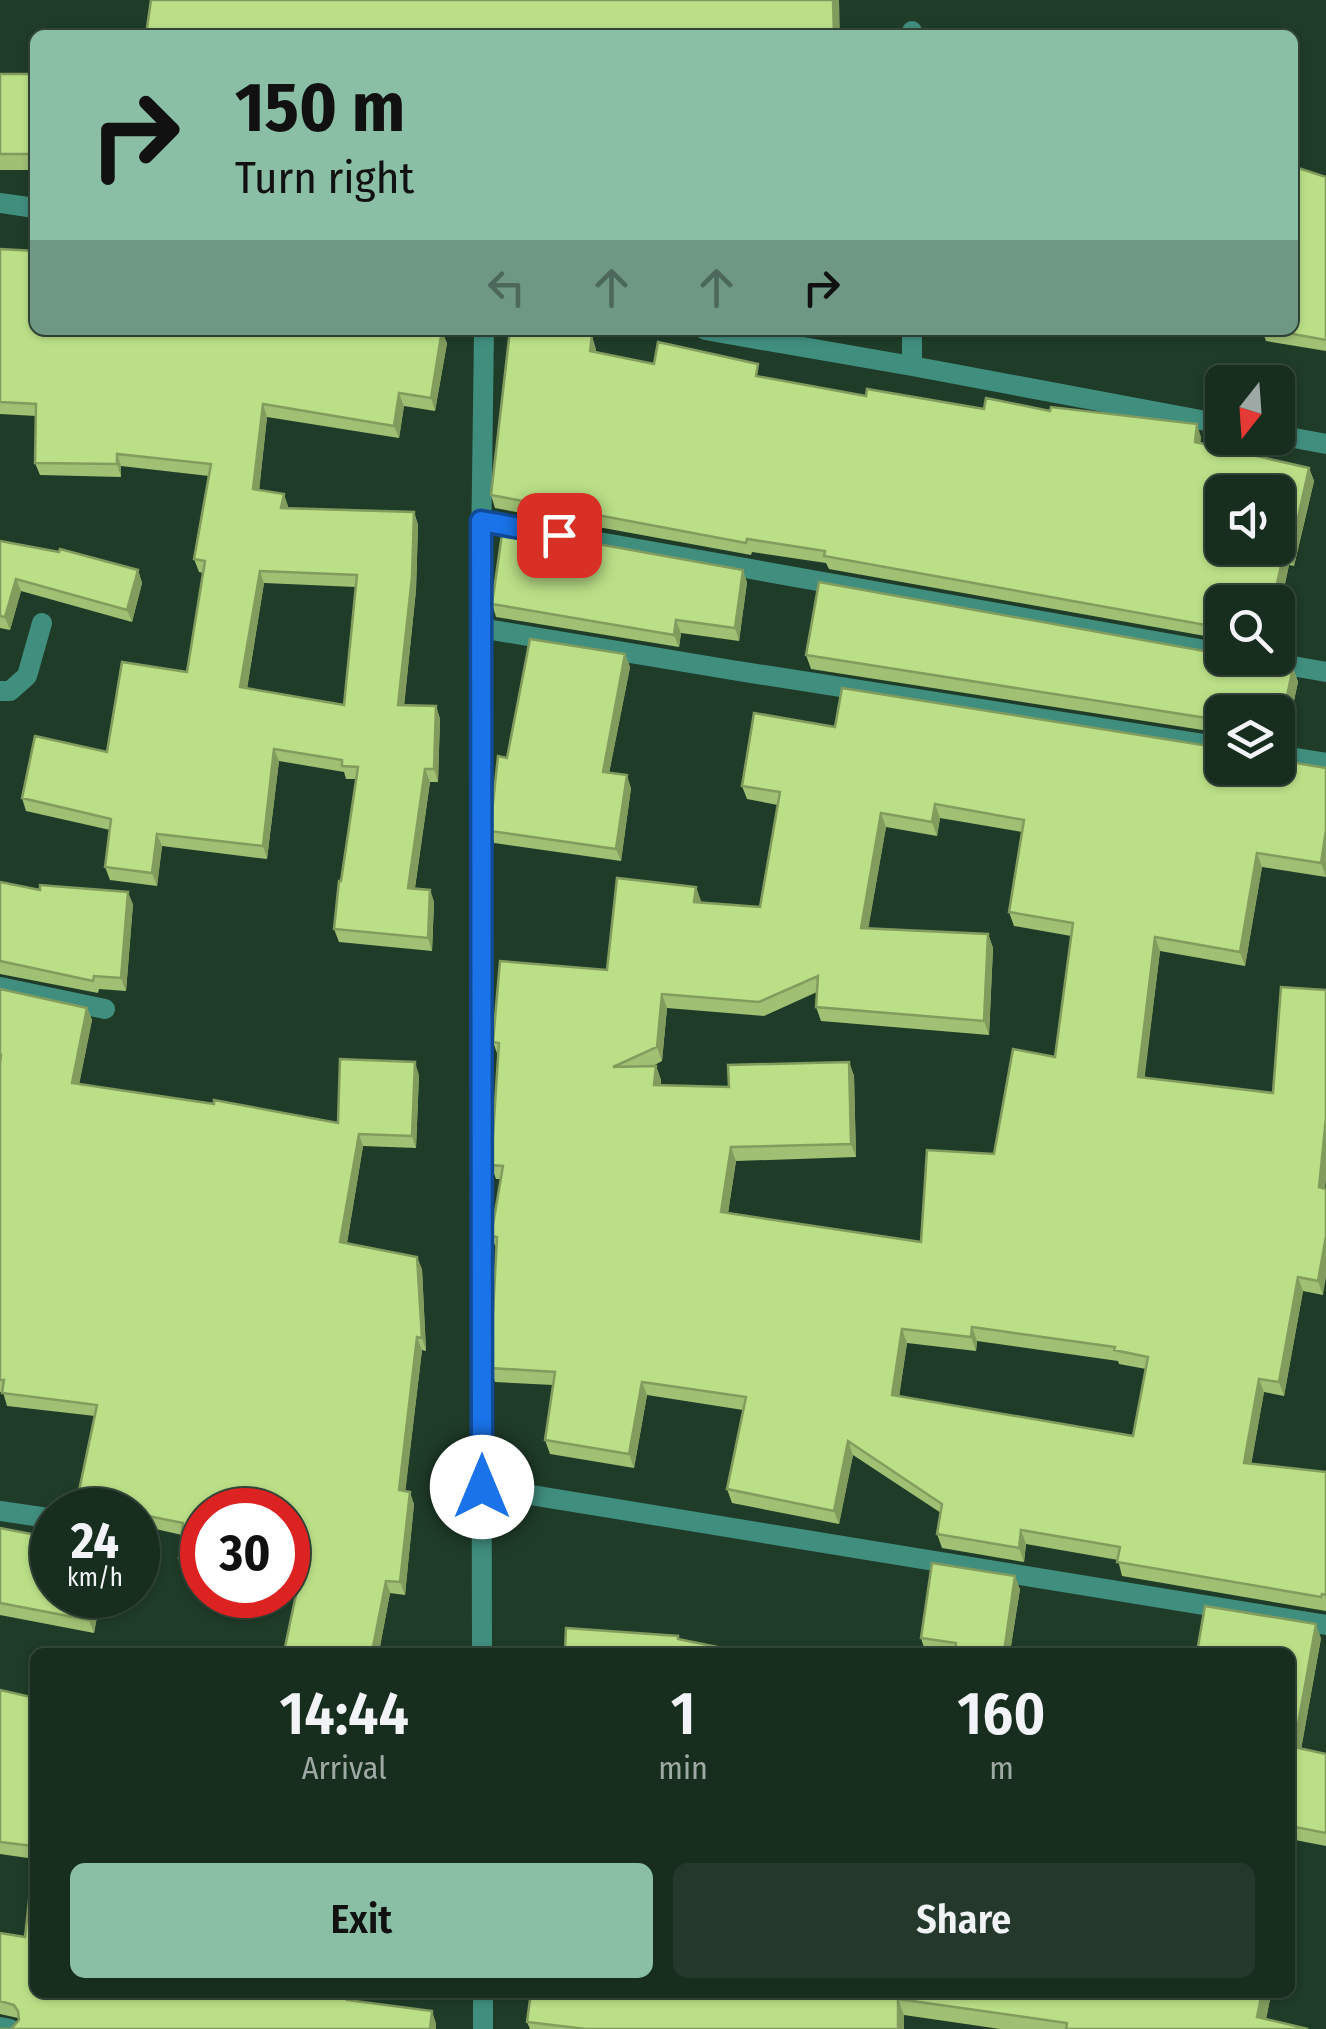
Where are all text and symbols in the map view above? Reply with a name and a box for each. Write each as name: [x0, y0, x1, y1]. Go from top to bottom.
text: 150 m: [235, 66, 405, 150]
icon: right: [70, 70, 200, 200]
text: Turn right: [235, 151, 414, 205]
icon: left: [479, 260, 534, 315]
icon: ahead: [584, 260, 639, 315]
icon: ahead: [689, 260, 744, 315]
icon: right: [794, 260, 849, 315]
north arrow: [1205, 365, 1295, 455]
map controls: [1205, 365, 1295, 785]
button: sound: [1205, 475, 1295, 565]
pin: [517, 493, 602, 578]
icon: arrive: [532, 508, 587, 563]
button: search: [1205, 585, 1295, 675]
button: layers: [1205, 695, 1295, 785]
position arrow: [430, 1435, 534, 1539]
speed limit sign: 30: [180, 1488, 310, 1618]
text: 24: [71, 1511, 119, 1571]
text: km/h: [67, 1563, 123, 1593]
text: 14:44: [279, 1678, 409, 1750]
text: 1: [671, 1678, 696, 1750]
text: 160: [957, 1678, 1046, 1750]
text: Arrival: [302, 1749, 387, 1787]
text: min: [658, 1749, 708, 1787]
text: m: [989, 1749, 1014, 1787]
button: Exit: [70, 1863, 653, 1978]
button: Share: [673, 1863, 1255, 1978]

